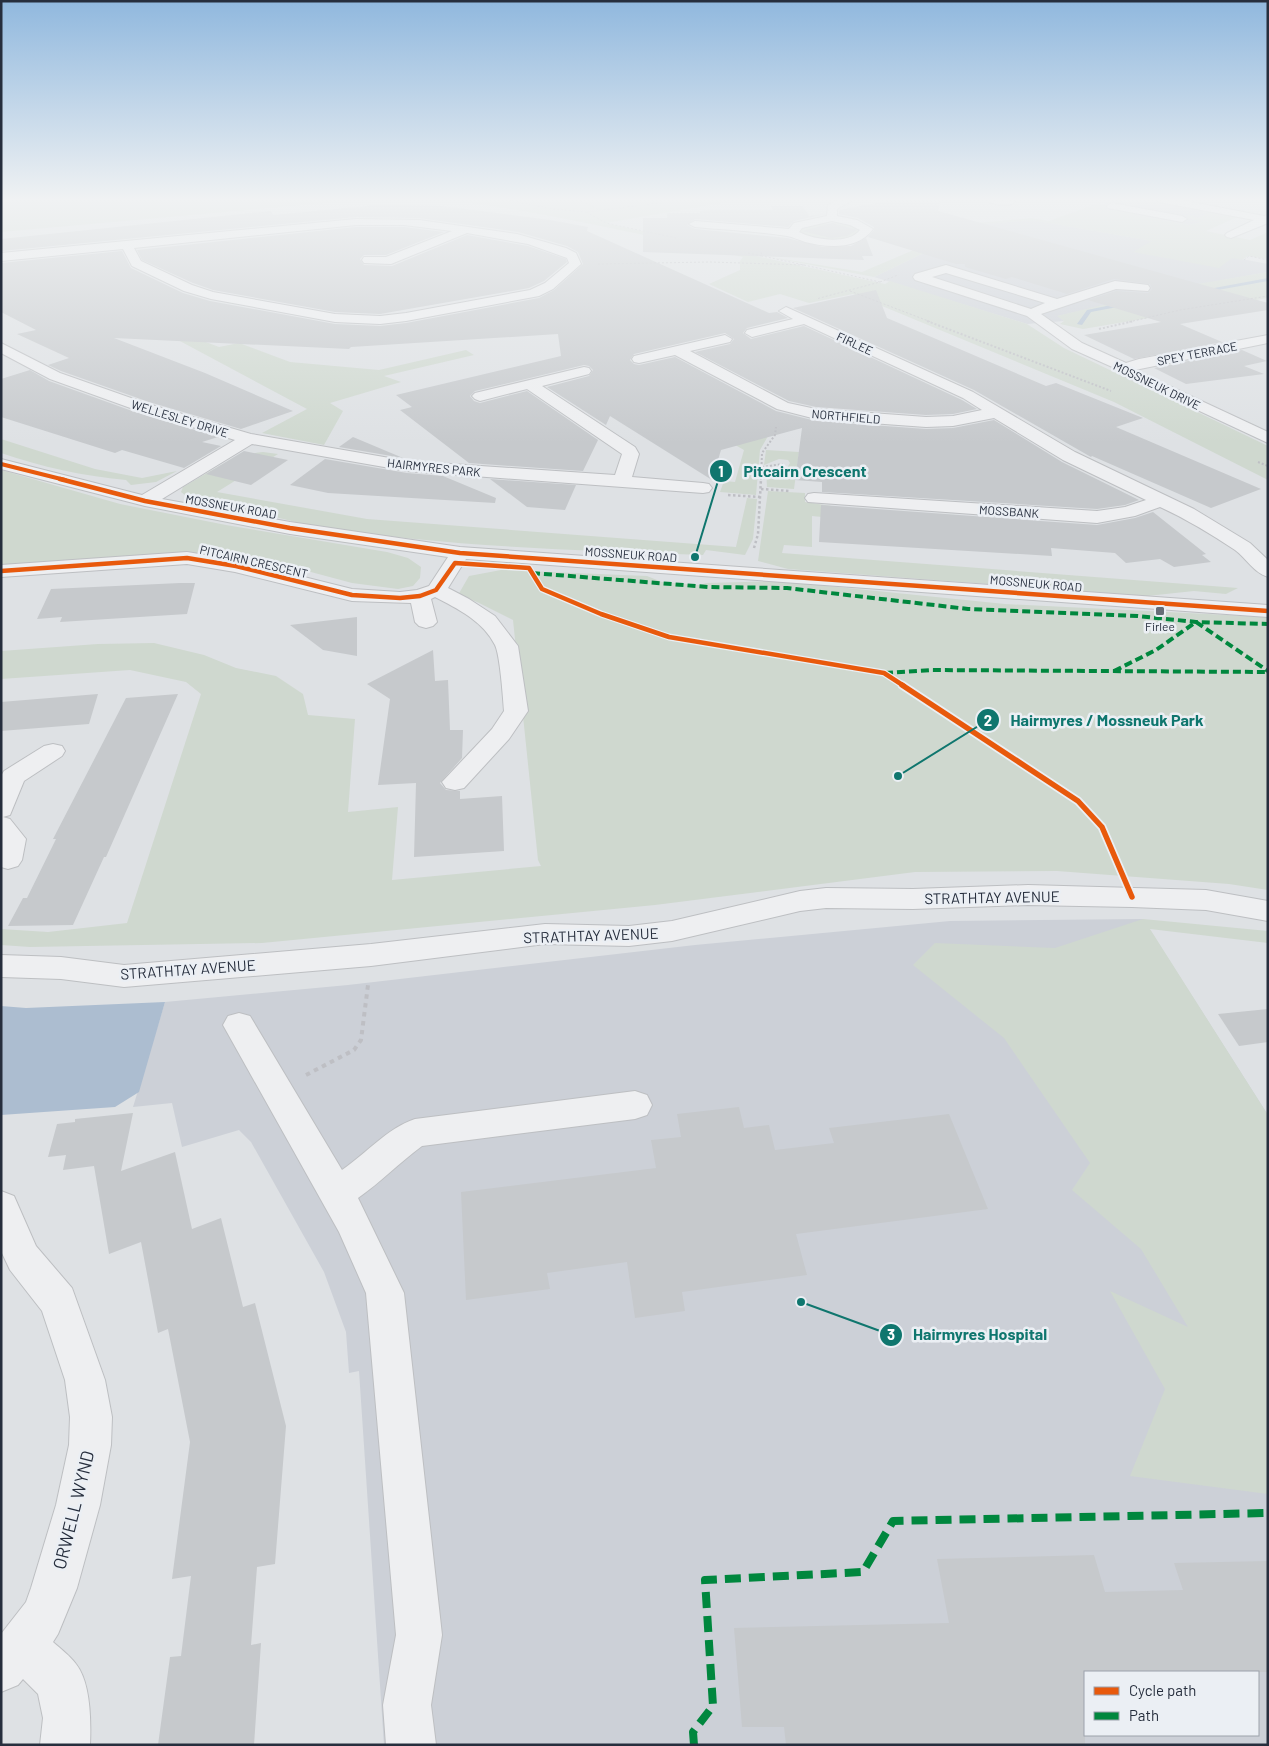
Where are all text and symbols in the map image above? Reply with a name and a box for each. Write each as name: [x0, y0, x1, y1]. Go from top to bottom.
street label: FIRLEE: [835, 328, 875, 358]
street label: SPEY TERRACE: [1156, 338, 1238, 368]
street label: MOSSNEUK DRIVE: [1111, 358, 1203, 412]
street label: WELLESLEY DRIVE: [130, 397, 230, 439]
street label: NORTHFIELD: [811, 406, 881, 426]
street label: HAIRMYRES PARK: [387, 455, 482, 479]
callout: Pitcairn Crescent: [708, 456, 876, 487]
text: Pitcairn Crescent: [743, 461, 867, 480]
text: 1: [718, 462, 724, 480]
street label: MOSSNEUK ROAD: [184, 491, 278, 521]
street label: MOSSBANK: [979, 502, 1040, 520]
street label: PITCAIRN CRESCENT: [199, 542, 310, 580]
street label: MOSSNEUK ROAD: [584, 544, 678, 564]
street label: MOSSNEUK ROAD: [989, 572, 1083, 594]
marker: Firlee: [1154, 605, 1166, 617]
place label: Firlee: [1145, 619, 1175, 633]
callout: Hairmyres / Mossneuk Park: [975, 705, 1213, 736]
text: Hairmyres / Mossneuk Park: [1010, 710, 1204, 729]
text: 2: [984, 711, 992, 729]
street label: STRATHTAY AVENUE: [924, 887, 1060, 907]
street label: STRATHTAY AVENUE: [523, 924, 659, 946]
street label: STRATHTAY AVENUE: [120, 955, 256, 983]
callout: Hairmyres Hospital: [878, 1319, 1057, 1350]
text: Hairmyres Hospital: [913, 1324, 1047, 1343]
text: 3: [887, 1325, 895, 1343]
street label: ORWELL WYND: [48, 1448, 98, 1572]
legend: [1084, 1671, 1259, 1736]
text: Cycle path: [1129, 1681, 1196, 1699]
text: Path: [1129, 1706, 1159, 1724]

